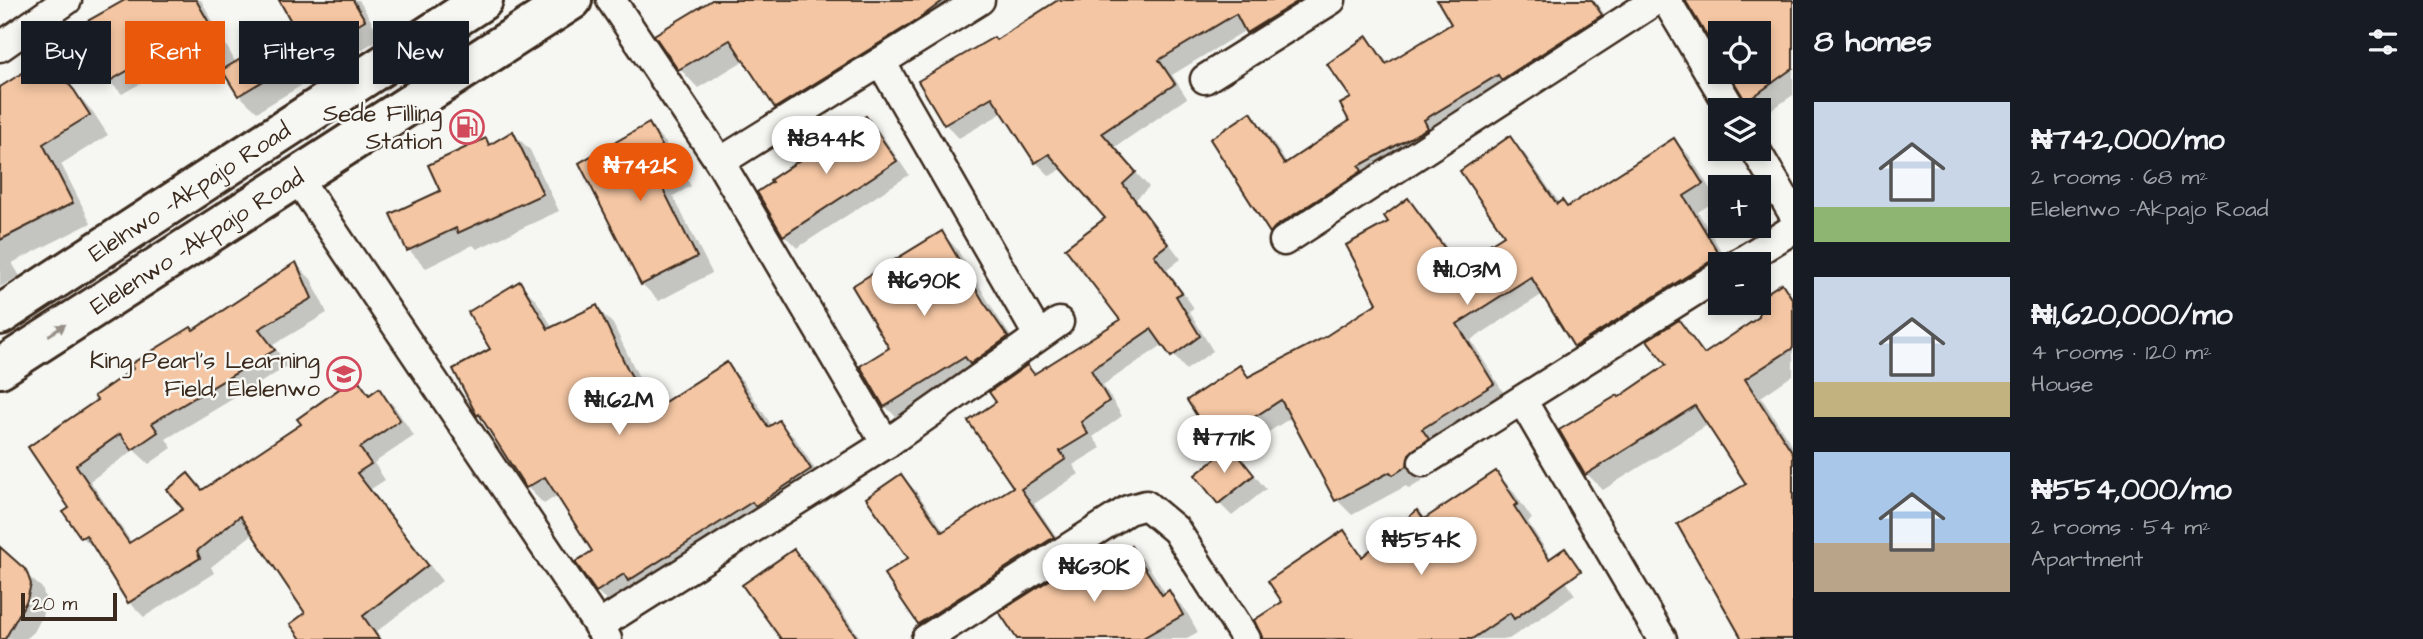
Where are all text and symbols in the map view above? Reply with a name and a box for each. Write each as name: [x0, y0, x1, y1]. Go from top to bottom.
chip: Buy: [21, 21, 111, 84]
chip: Rent: [125, 21, 225, 84]
chip: Filters: [239, 21, 359, 84]
chip: New: [373, 21, 469, 84]
map controls: [1708, 21, 1771, 315]
button: locate: [1708, 21, 1771, 84]
text: 8 homes: [1814, 21, 1932, 63]
icon: filters: [2364, 23, 2402, 61]
place label: Sede Filling Station: [323, 97, 442, 159]
button: layers: [1708, 98, 1771, 161]
fuel station icon: Sede Filling Station: [448, 108, 486, 146]
street label: Elelnwo -Akpajo Road: [82, 114, 298, 271]
pin: ₦844K: [777, 116, 875, 176]
text: ₦742,000/mo: [2031, 119, 2225, 161]
text: ₦844K: [788, 123, 864, 155]
icon: home: [1870, 130, 1954, 214]
pin: ₦742K: [591, 144, 689, 203]
text: ₦742K: [603, 150, 677, 182]
street label: Elelenwo -Akpajo Road: [84, 161, 311, 324]
text: 2 rooms · 68 m²: [2031, 161, 2208, 193]
button: +: [1708, 175, 1771, 238]
text: Elelenwo -Akpajo Road: [2031, 193, 2269, 225]
pin: ₦1.03M: [1410, 247, 1524, 307]
button: −: [1708, 252, 1771, 315]
text: ₦1.03M: [1433, 254, 1501, 286]
pin: ₦690K: [875, 258, 973, 318]
text: ₦690K: [888, 265, 960, 297]
text: ₦1,620,000/mo: [2031, 294, 2233, 336]
icon: home: [1870, 305, 1954, 389]
one-way arrow: [47, 324, 67, 337]
text: 4 rooms · 120 m²: [2031, 336, 2212, 368]
place label: King Pearl's Learning Field, Elelenwo: [90, 344, 321, 406]
school or university icon: King Pearl's Learning Field, Elelenwo: [325, 355, 363, 393]
text: House: [2031, 368, 2094, 400]
pin: ₦1.62M: [562, 378, 676, 437]
text: ₦1.62M: [584, 384, 654, 416]
pin: ₦771K: [1175, 416, 1273, 475]
text: ₦771K: [1193, 422, 1255, 454]
text: ₦554,000/mo: [2031, 469, 2232, 511]
icon: home: [1870, 480, 1954, 564]
text: 2 rooms · 54 m²: [2031, 511, 2211, 543]
pin: ₦554K: [1372, 518, 1470, 577]
text: ₦554K: [1382, 524, 1460, 556]
text: Apartment: [2031, 543, 2143, 575]
pin: ₦630K: [1045, 544, 1143, 604]
text: ₦630K: [1058, 551, 1130, 583]
scale bar: [21, 590, 117, 622]
text: 20 m: [32, 591, 77, 618]

